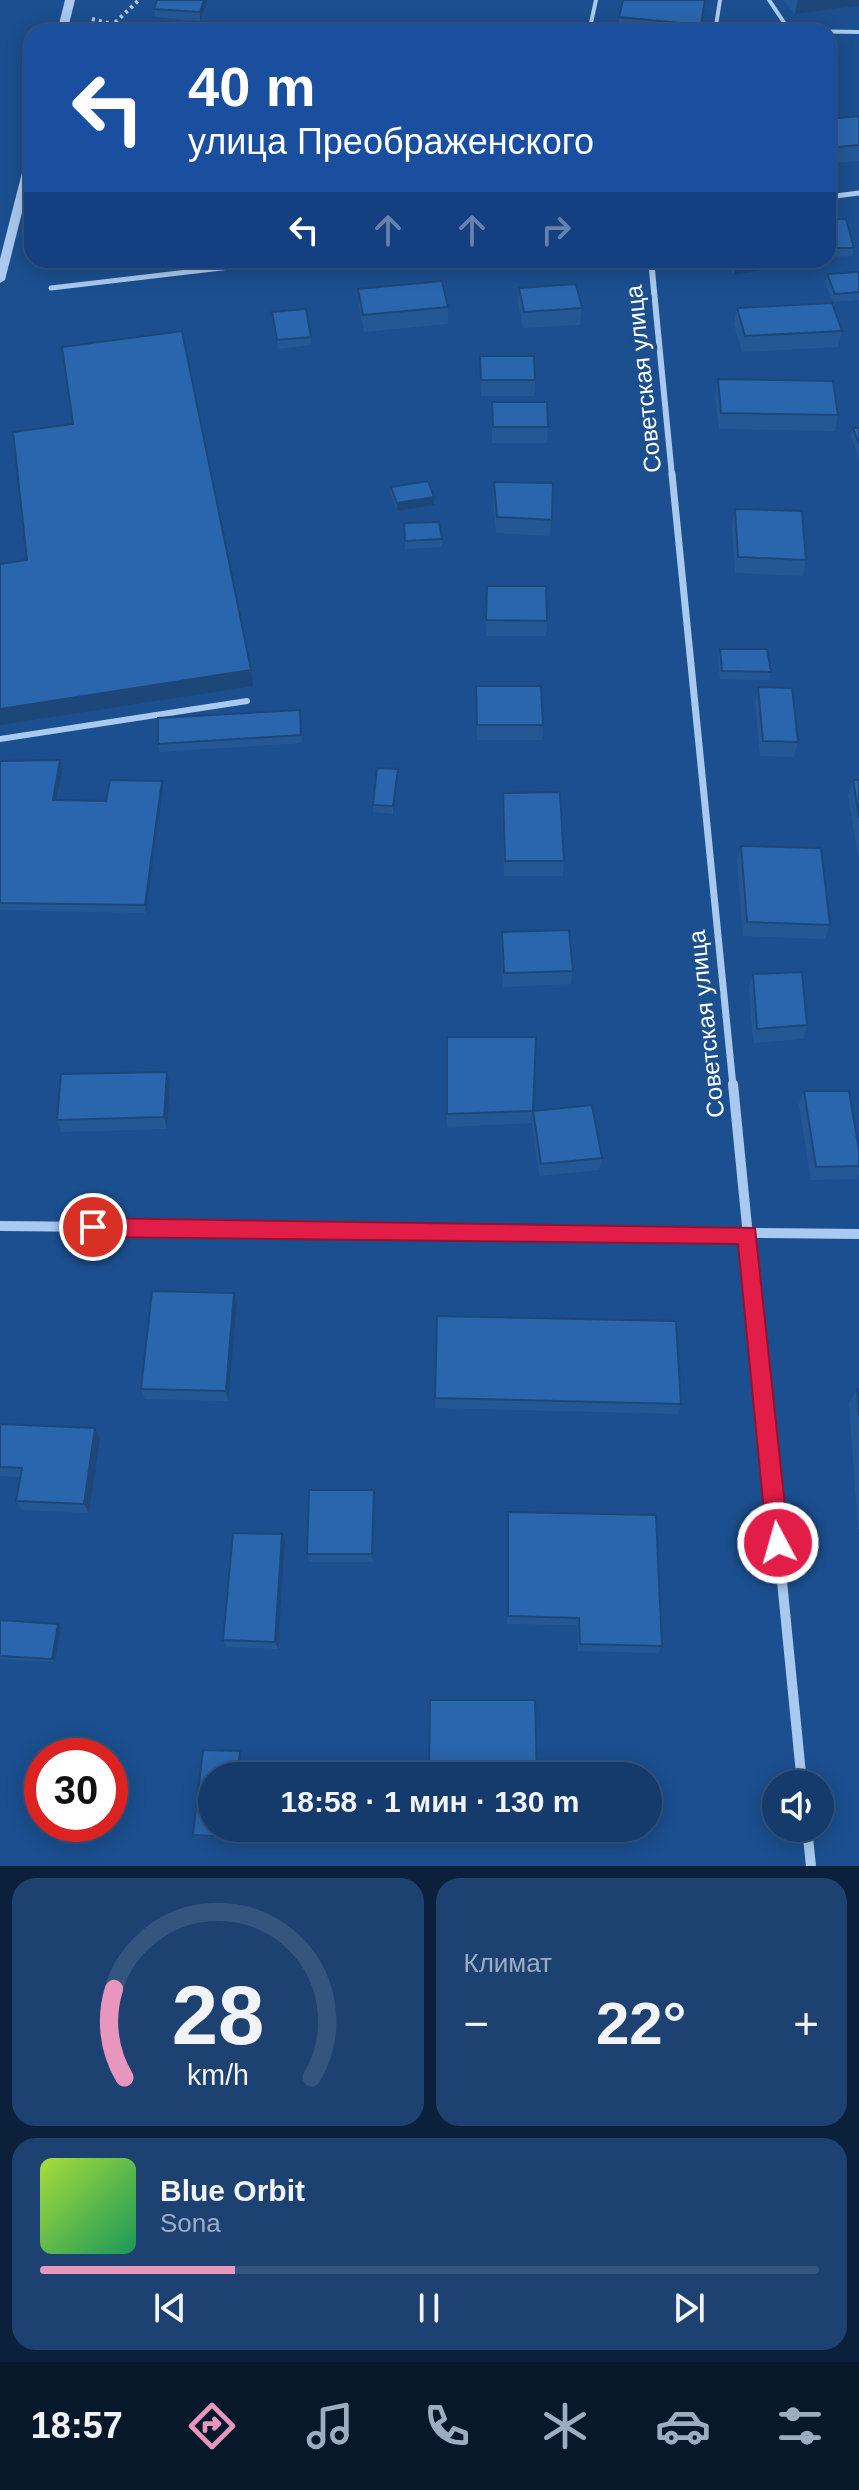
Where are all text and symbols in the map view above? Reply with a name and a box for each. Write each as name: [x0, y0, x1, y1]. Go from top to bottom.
text: 40 m: [188, 55, 316, 118]
icon: left: [56, 56, 160, 160]
text: улица Преображенского: [188, 121, 594, 162]
icon: left: [282, 208, 326, 252]
icon: ahead: [366, 208, 410, 252]
icon: ahead: [450, 208, 494, 252]
icon: right: [534, 208, 578, 252]
street label: Советская улица: [620, 283, 666, 474]
street label: Советская улица: [683, 928, 729, 1119]
pin: [59, 1193, 127, 1261]
icon: arrive: [71, 1205, 115, 1249]
position arrow: [736, 1501, 820, 1585]
speed limit sign: 30: [24, 1738, 128, 1842]
map controls: [762, 1770, 834, 1842]
button: sound: [762, 1770, 834, 1842]
text: 18:58 · 1 мин · 130 m: [281, 1785, 579, 1818]
text: Климат: [464, 1948, 552, 1978]
text: 28: [171, 1969, 264, 2062]
text: 22°: [596, 1990, 687, 2057]
text: −: [464, 1999, 489, 2048]
text: +: [793, 1999, 819, 2048]
text: km/h: [187, 2059, 249, 2091]
text: Blue Orbit: [160, 2174, 305, 2207]
text: Sona: [160, 2208, 221, 2238]
icon: previous: [148, 2286, 192, 2330]
icon: pause: [407, 2286, 451, 2330]
icon: next: [667, 2286, 711, 2330]
icon: directions: [184, 2398, 240, 2454]
icon: music: [302, 2398, 358, 2454]
icon: phone: [419, 2398, 475, 2454]
icon: climate: [537, 2398, 593, 2454]
icon: car: [655, 2398, 711, 2454]
icon: filters: [772, 2398, 828, 2454]
text: 18:57: [31, 2405, 123, 2446]

